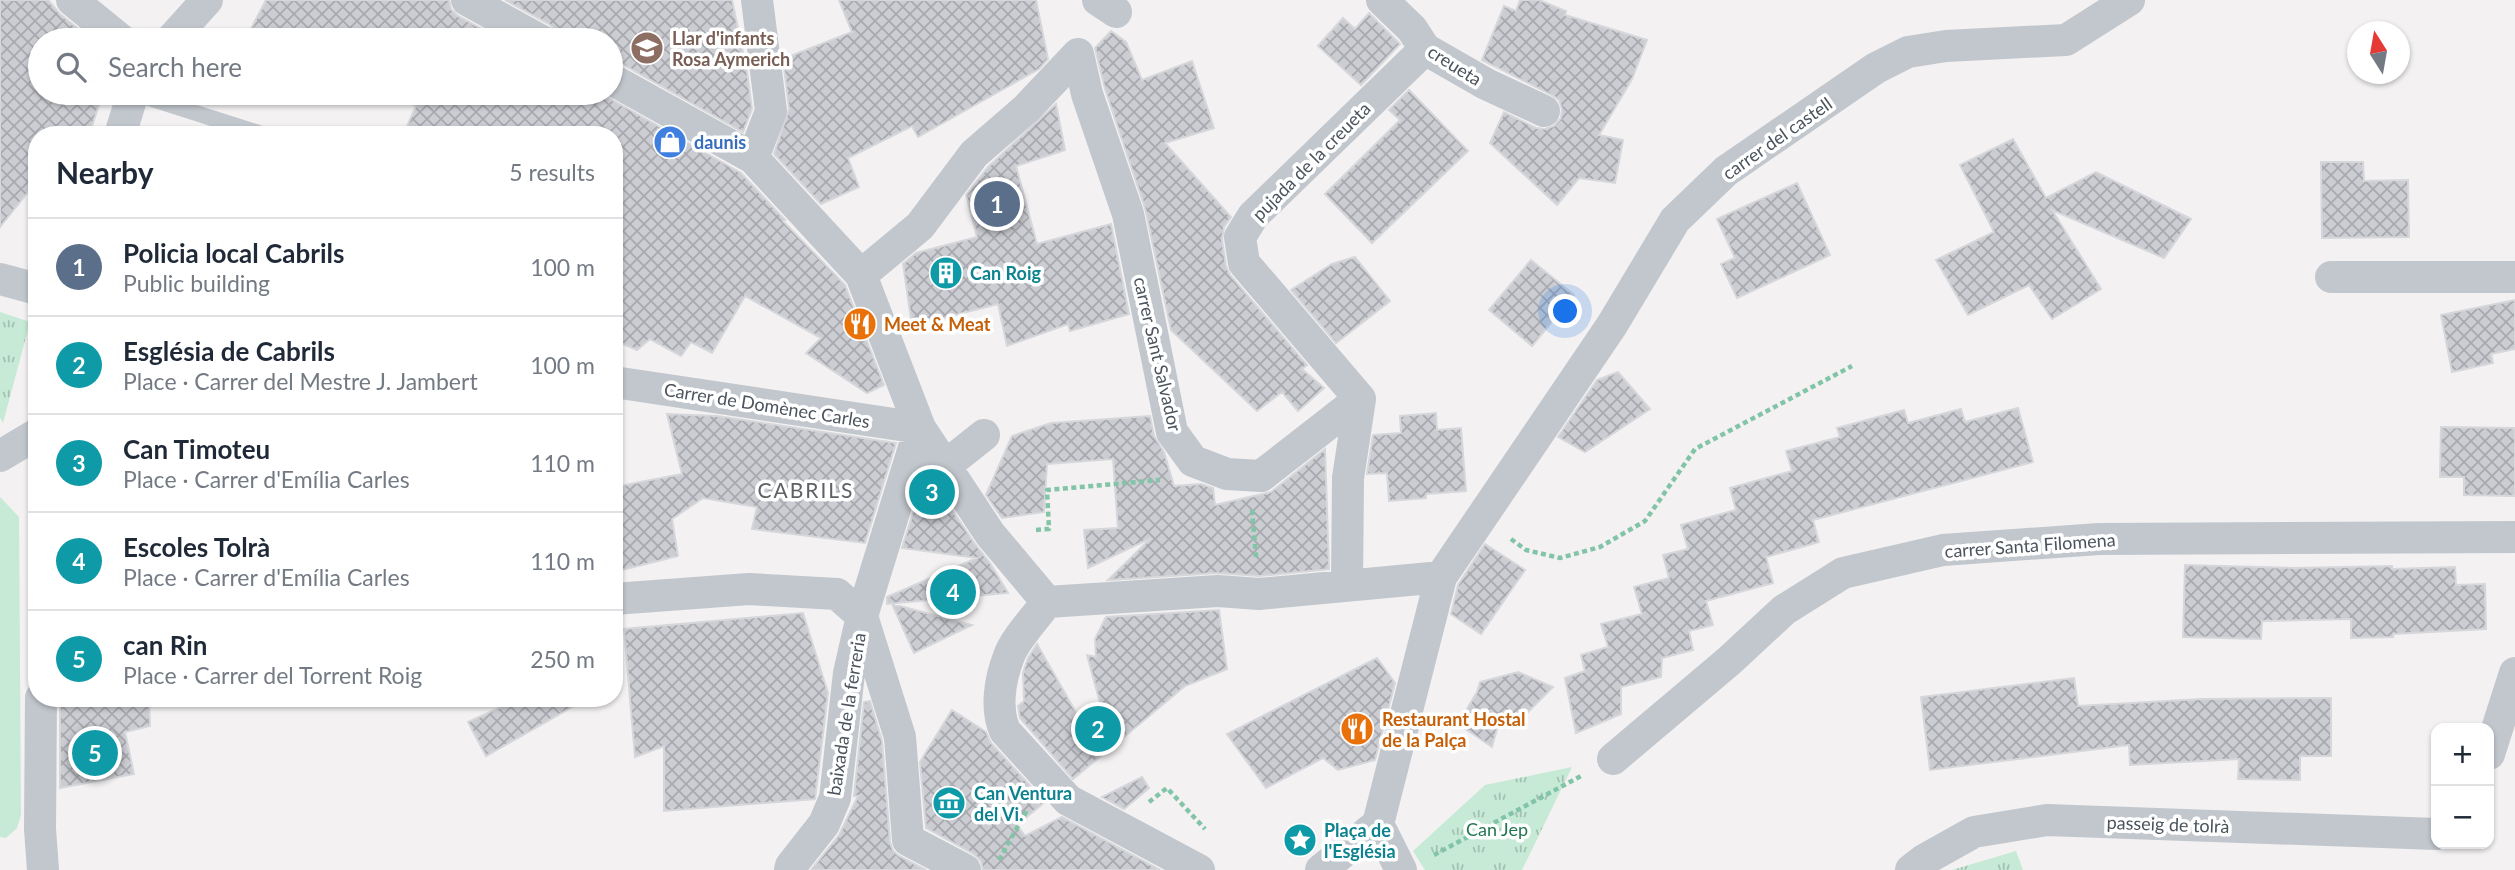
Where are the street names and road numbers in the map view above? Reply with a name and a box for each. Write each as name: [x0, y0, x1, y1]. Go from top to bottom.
street label: creueta: [1424, 40, 1486, 90]
street label: carrer del castell: [1718, 92, 1836, 184]
street label: pujada de la creueta: [1247, 97, 1375, 225]
street label: carrer Sant Salvador: [1130, 275, 1187, 434]
street label: Carrer de Domènec Carles: [663, 378, 872, 432]
street label: carrer Santa Filomena: [1944, 528, 2116, 562]
street label: baixada de la ferreria: [822, 631, 870, 797]
street label: passeig de tolrà: [2106, 811, 2230, 837]

